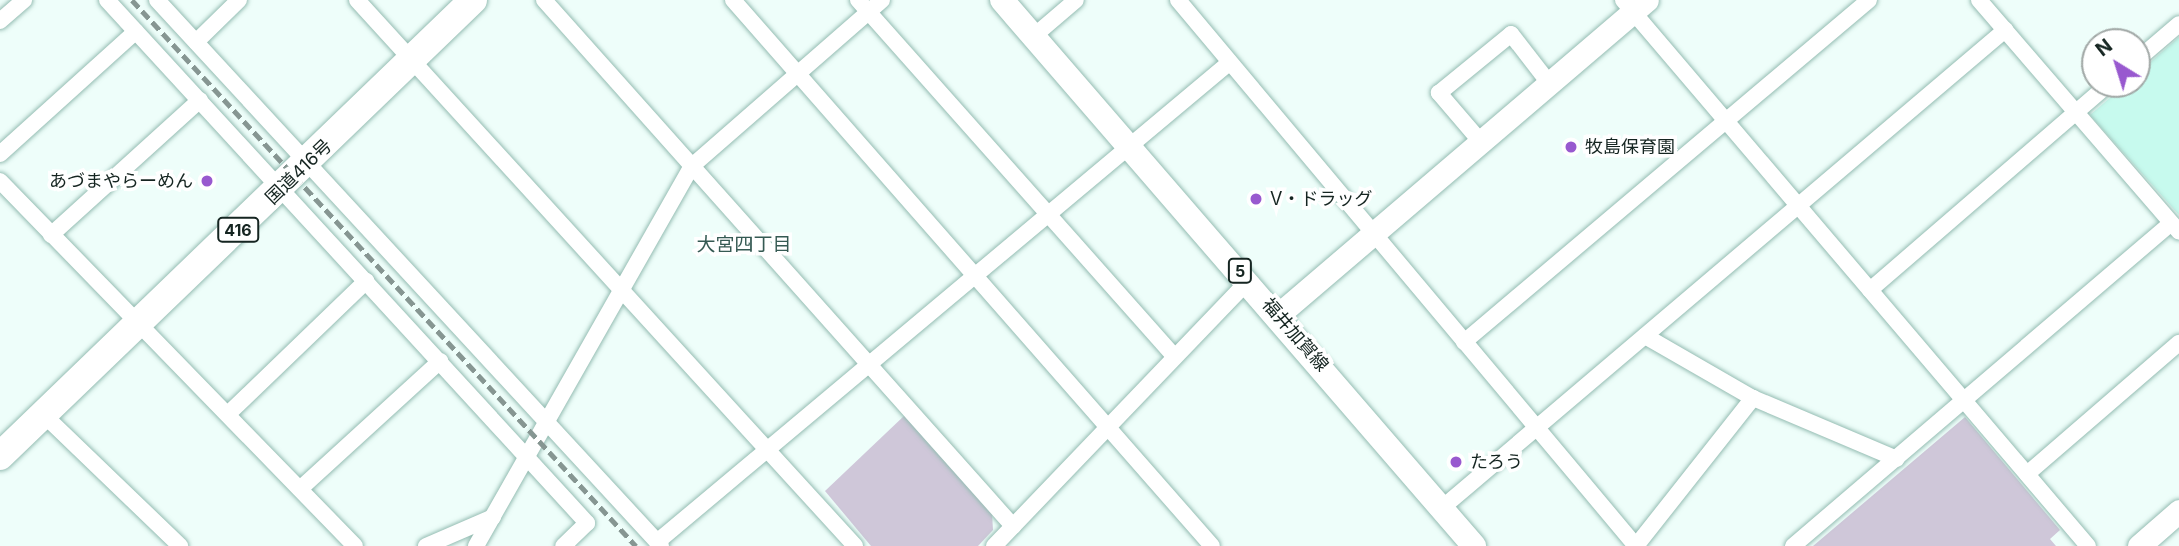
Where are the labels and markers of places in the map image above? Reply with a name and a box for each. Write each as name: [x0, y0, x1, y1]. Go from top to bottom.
place label: 牧島保育園: [1585, 136, 1675, 158]
marker: 牧島保育園: [1563, 139, 1579, 155]
place label: あづまやらーめん: [49, 170, 193, 192]
marker: あづまやらーめん: [199, 173, 215, 189]
place label: V・ドラッグ: [1270, 188, 1372, 210]
marker: V・ドラッグ: [1248, 191, 1264, 207]
place label: たろう: [1470, 451, 1524, 473]
marker: たろう: [1448, 454, 1464, 470]

